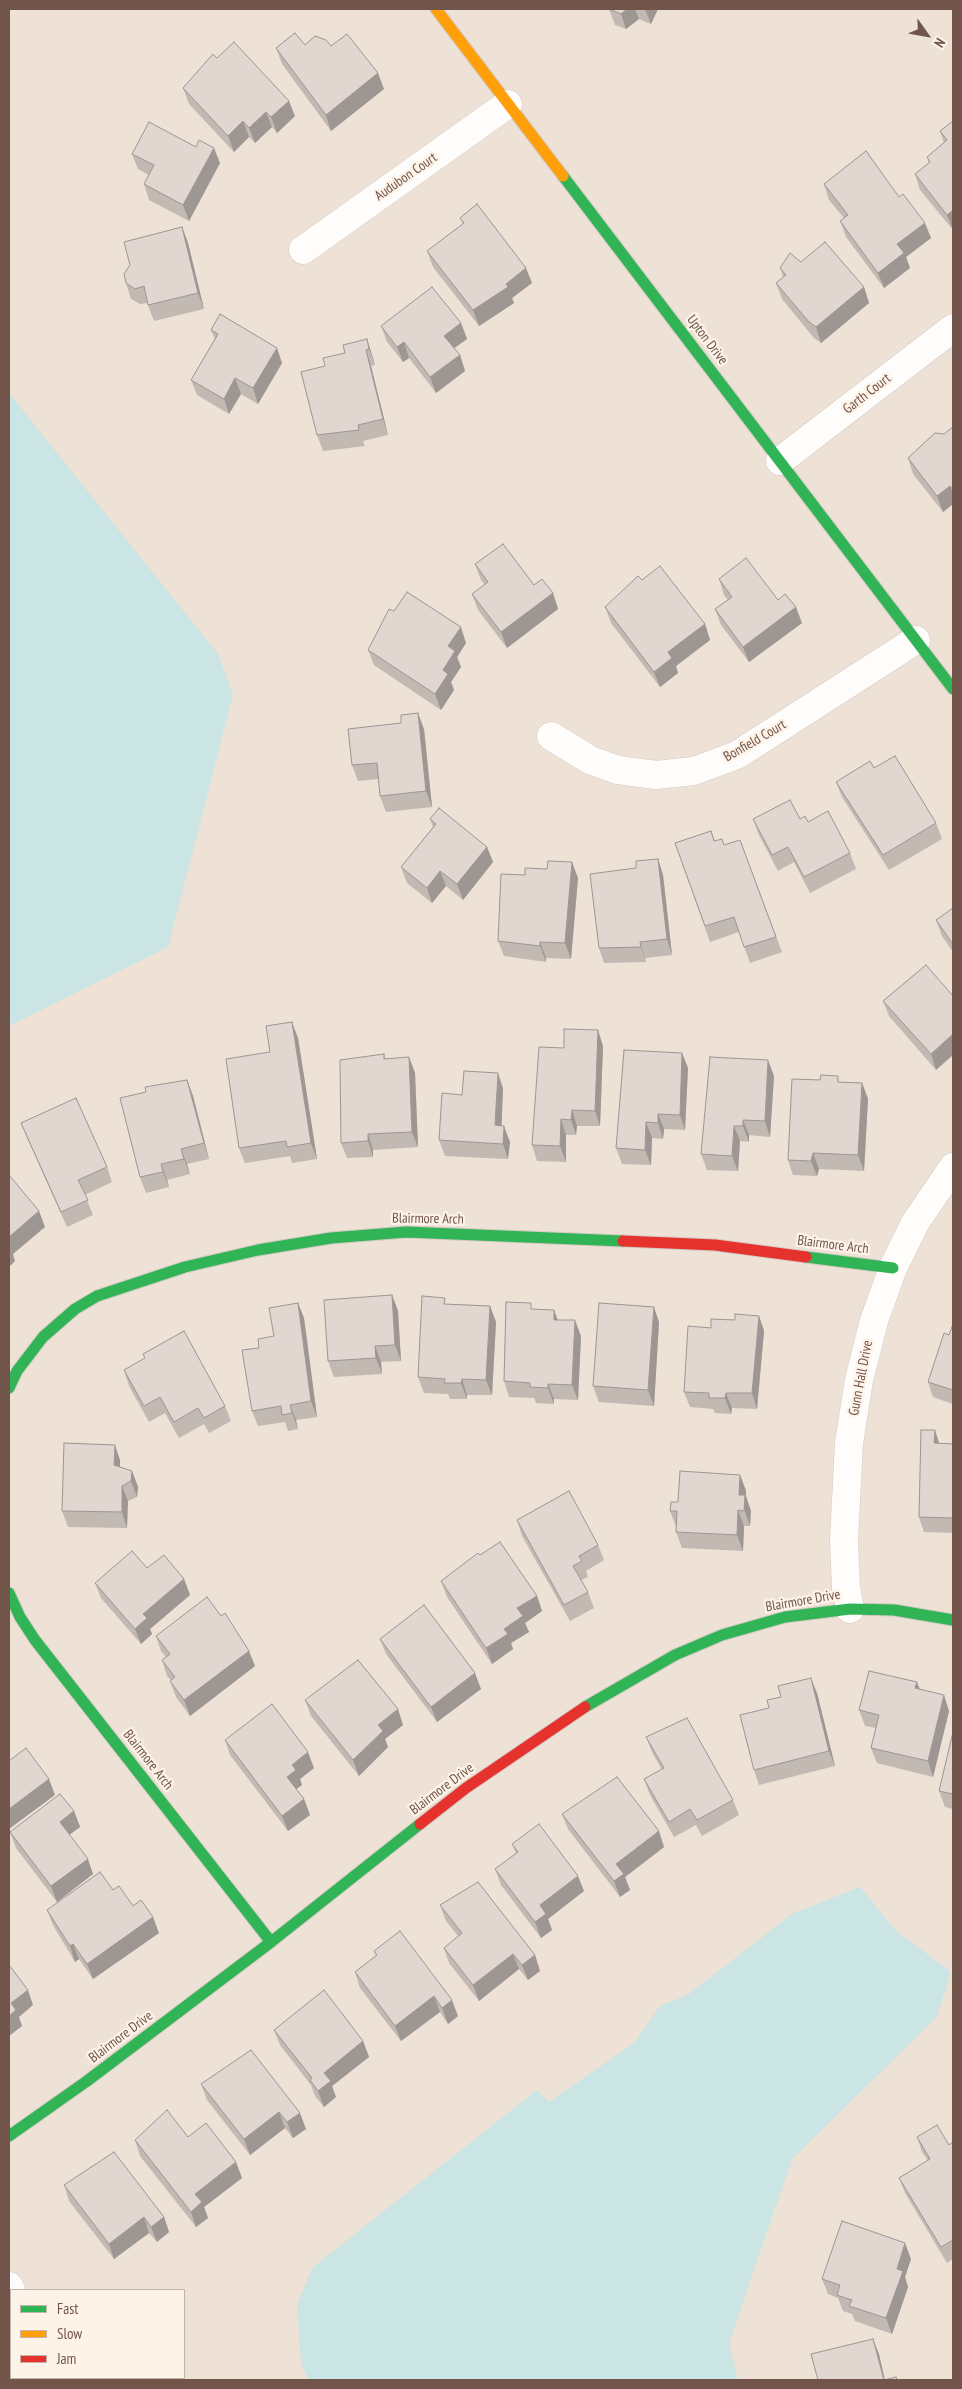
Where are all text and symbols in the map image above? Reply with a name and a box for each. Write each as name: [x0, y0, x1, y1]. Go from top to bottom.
north arrow: [902, 10, 952, 60]
text: N: [930, 35, 949, 51]
street label: Audubon Court: [372, 149, 440, 205]
street label: Upton Drive: [683, 312, 731, 368]
street label: Garth Court: [840, 370, 894, 418]
street label: Bonfield Court: [721, 716, 789, 766]
street label: Blairmore Arch: [392, 1210, 464, 1228]
street label: Blairmore Arch: [796, 1232, 870, 1258]
street label: Gunn Hall Drive: [845, 1339, 877, 1417]
street label: Blairmore Drive: [764, 1586, 842, 1616]
street label: Blairmore Arch: [119, 1727, 177, 1793]
street label: Blairmore Drive: [407, 1760, 477, 1818]
street label: Blairmore Drive: [86, 2008, 156, 2066]
legend: [10, 2289, 185, 2379]
text: Fast: [57, 2299, 78, 2318]
text: Slow: [57, 2324, 82, 2343]
text: Jam: [57, 2349, 76, 2368]

